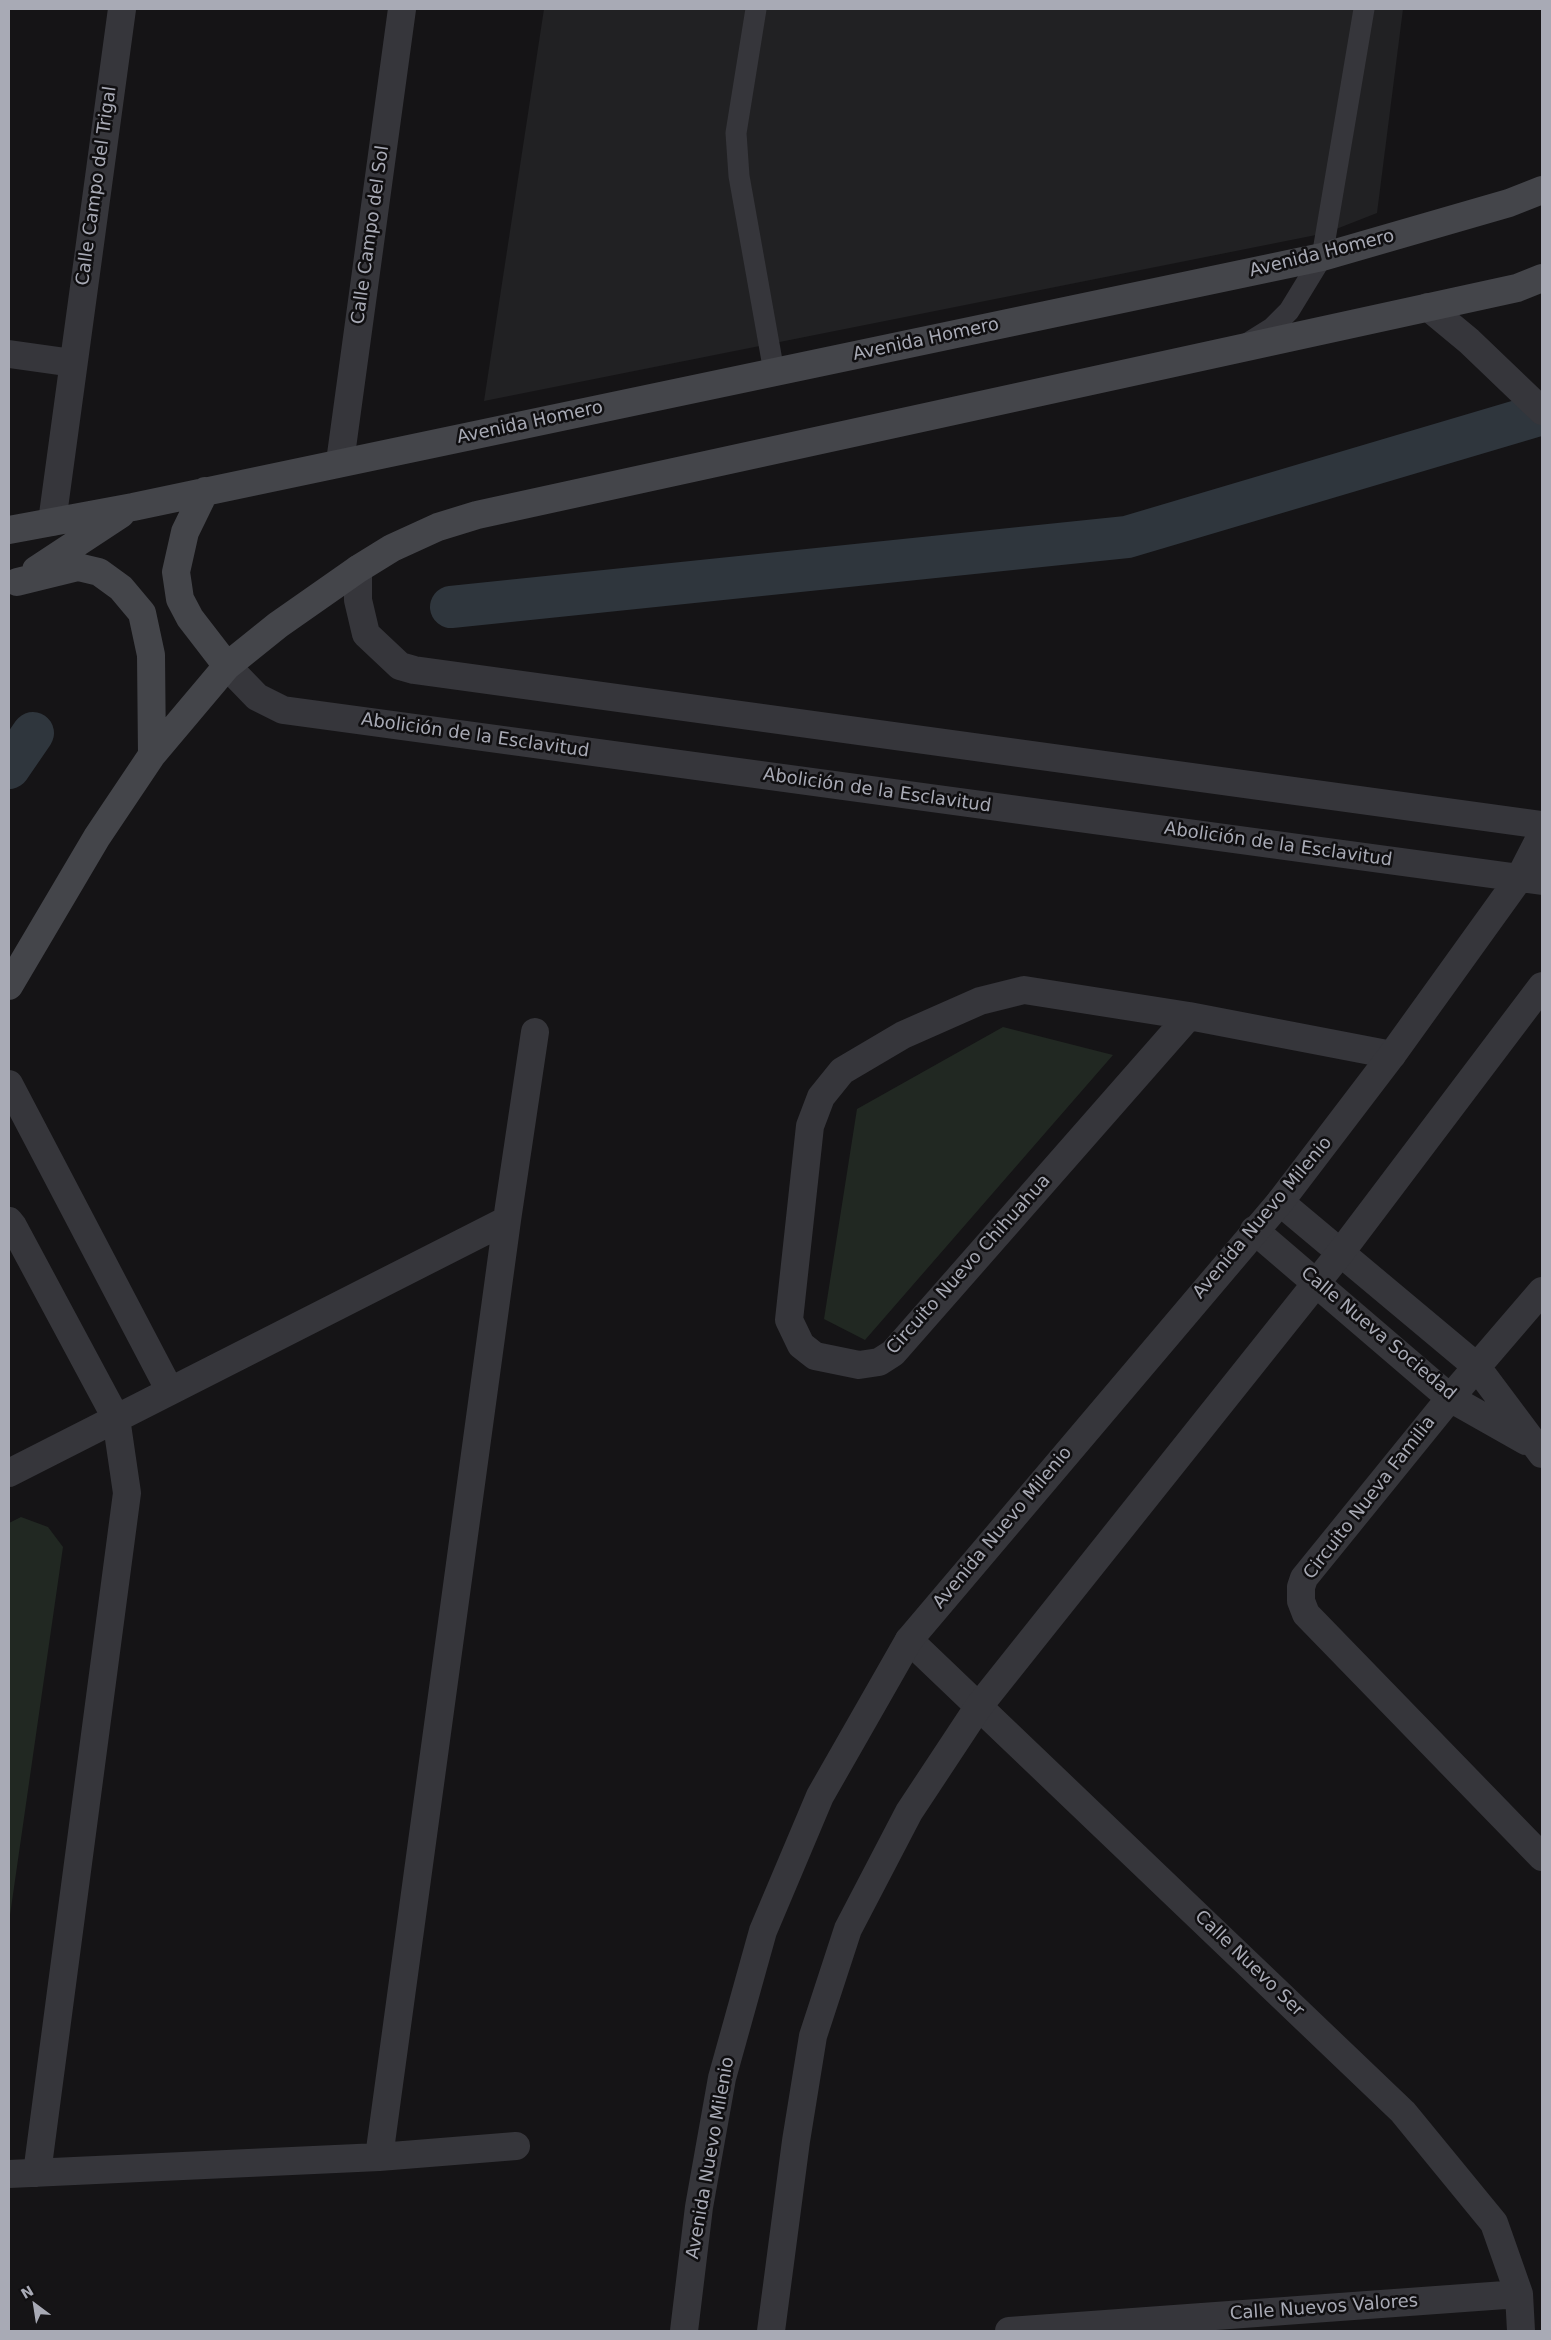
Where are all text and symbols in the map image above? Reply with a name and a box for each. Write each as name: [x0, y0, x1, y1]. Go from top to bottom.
street label: Calle Campo del Trigal: [72, 85, 122, 287]
street label: Calle Campo del Sol: [348, 144, 394, 326]
street label: Avenida Homero: [1247, 226, 1397, 282]
street label: Avenida Homero: [851, 314, 1001, 366]
street label: Avenida Homero: [455, 397, 605, 449]
street label: Abolición de la Esclavitud: [360, 709, 590, 763]
street label: Abolición de la Esclavitud: [762, 764, 992, 818]
street label: Abolición de la Esclavitud: [1163, 818, 1393, 872]
street label: Avenida Nuevo Milenio: [1189, 1133, 1337, 1303]
street label: Circuito Nuevo Chihuahua: [882, 1171, 1056, 1359]
street label: Calle Nueva Sociedad: [1296, 1263, 1460, 1405]
street label: Circuito Nueva Familia: [1300, 1412, 1440, 1584]
street label: Avenida Nuevo Milenio: [929, 1443, 1077, 1613]
street label: Calle Nuevo Ser: [1190, 1906, 1308, 2022]
street label: Avenida Nuevo Milenio: [683, 2055, 739, 2261]
north arrow: [10, 2280, 60, 2330]
text: N: [18, 2282, 36, 2302]
street label: Calle Nuevos Valores: [1229, 2291, 1419, 2325]

